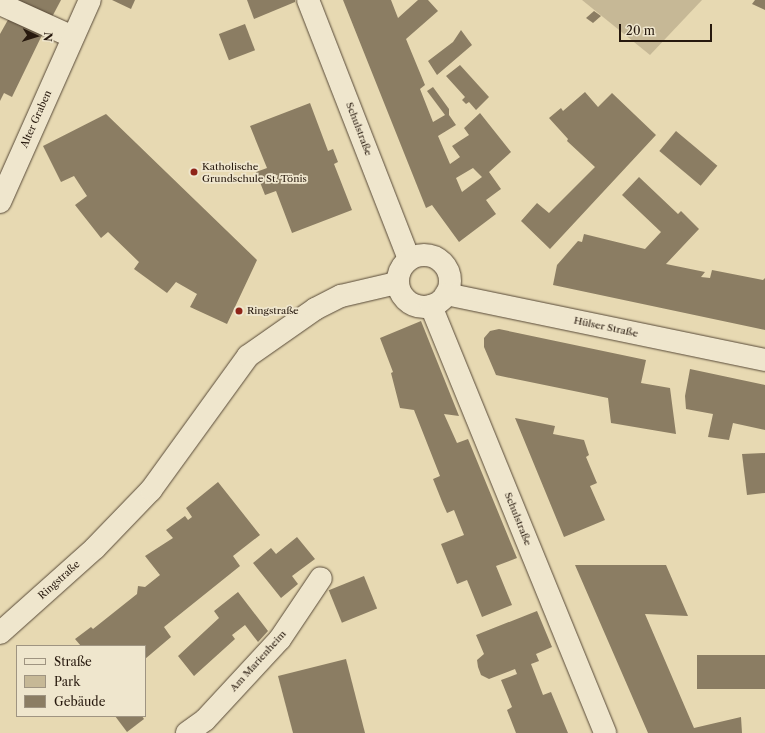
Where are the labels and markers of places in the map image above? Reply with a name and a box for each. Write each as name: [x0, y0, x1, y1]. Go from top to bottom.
place label: Katholische Grundschule St. Tönis: [202, 160, 307, 184]
marker: Katholische Grundschule St. Tönis: [189, 167, 199, 177]
place label: Ringstraße: [247, 305, 299, 317]
marker: Ringstraße: [234, 306, 244, 316]

